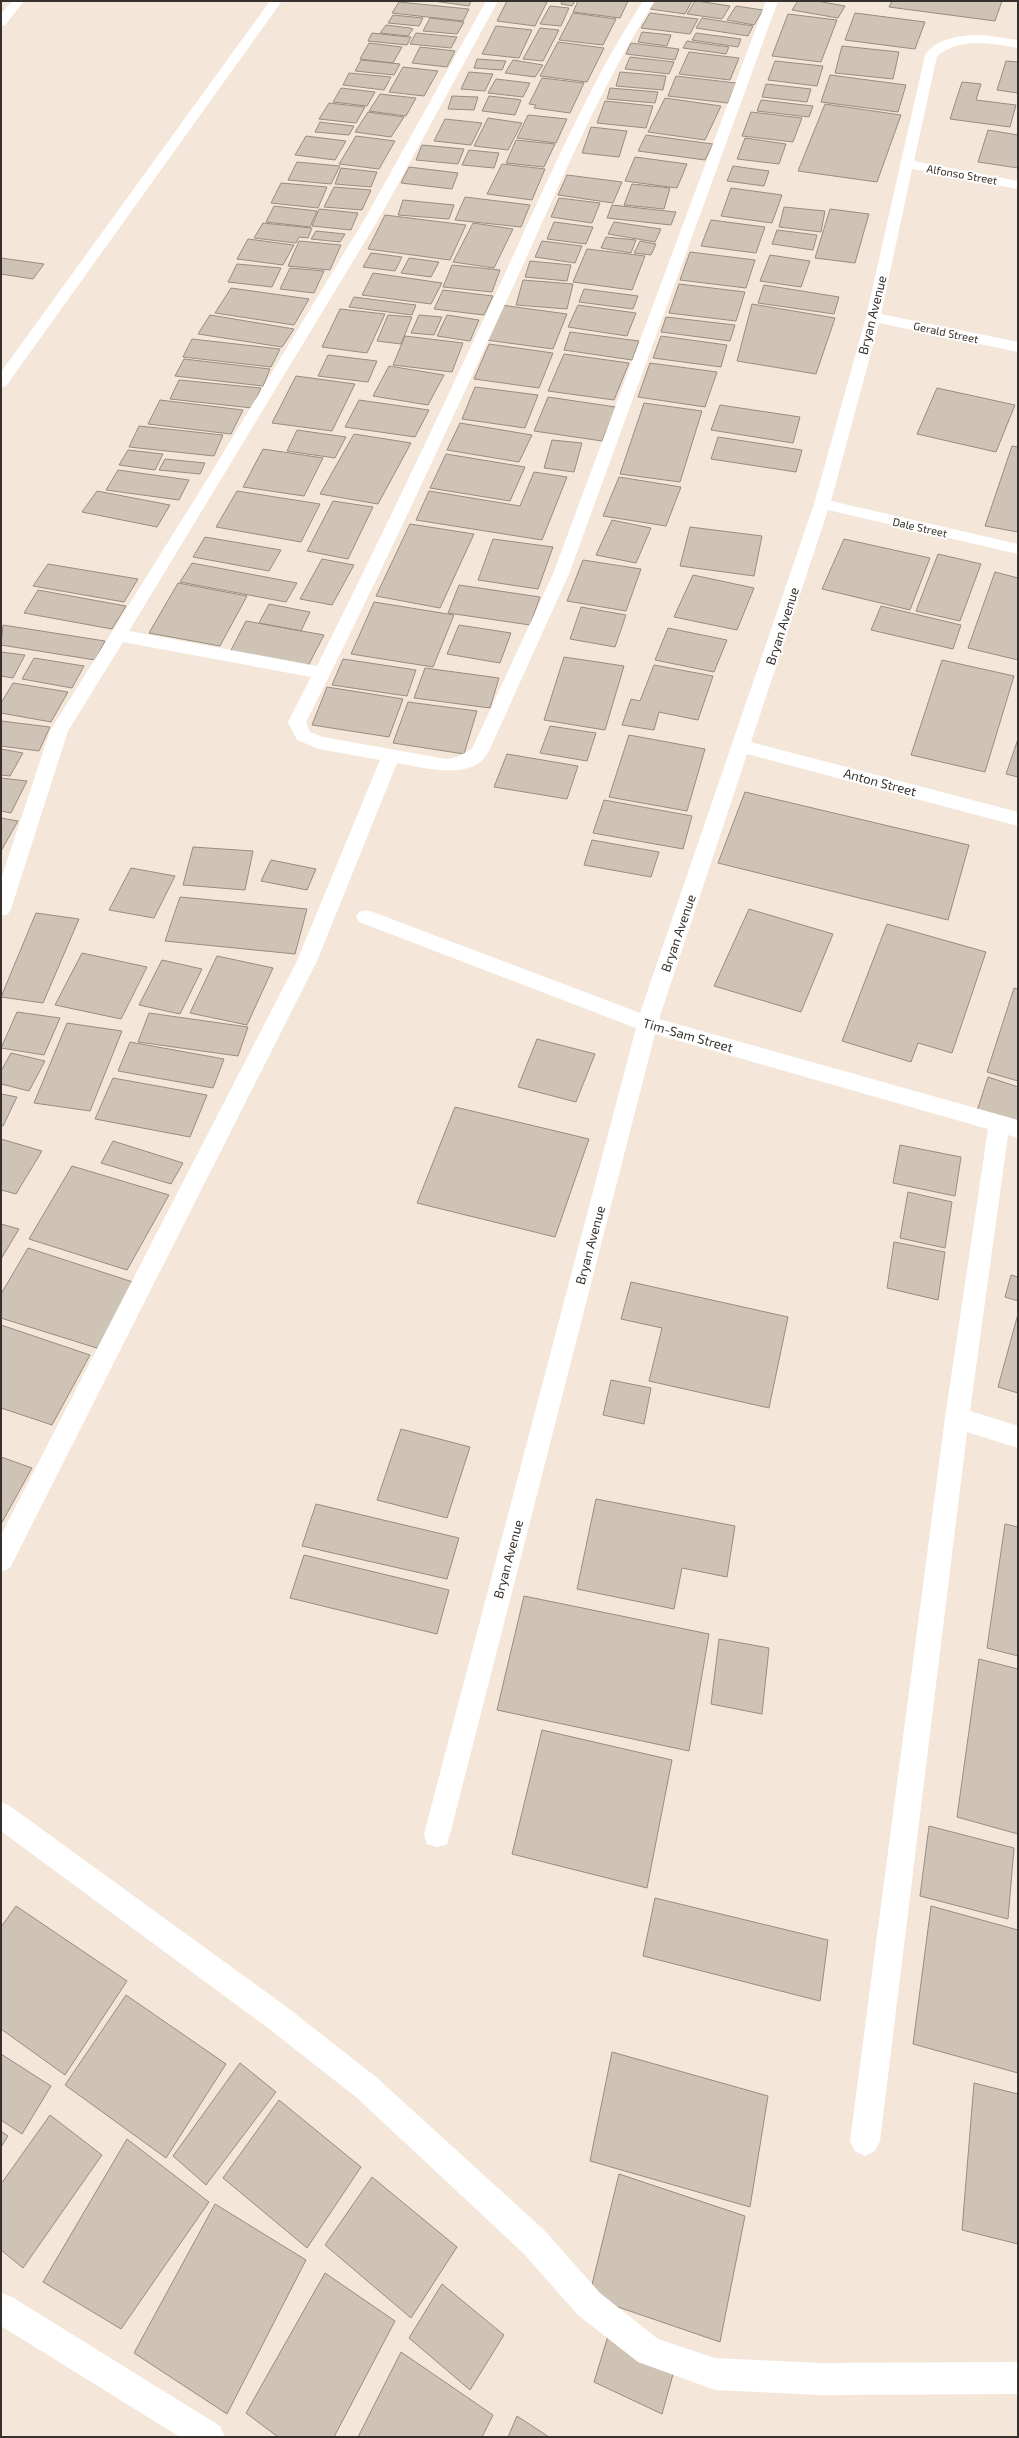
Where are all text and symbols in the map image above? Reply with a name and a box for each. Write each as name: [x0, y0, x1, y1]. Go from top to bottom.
street label: Alfonso Street: [926, 161, 998, 187]
street label: Bryan Avenue: [854, 274, 890, 356]
street label: Gerald Street: [912, 319, 980, 345]
street label: Dale Street: [891, 514, 949, 540]
street label: Bryan Avenue: [762, 585, 802, 667]
street label: Anton Street: [842, 765, 918, 799]
street label: Bryan Avenue: [657, 892, 699, 974]
street label: Tim-Sam Street: [641, 1015, 735, 1055]
street label: Bryan Avenue: [572, 1204, 608, 1286]
street label: Bryan Avenue: [490, 1518, 526, 1600]

